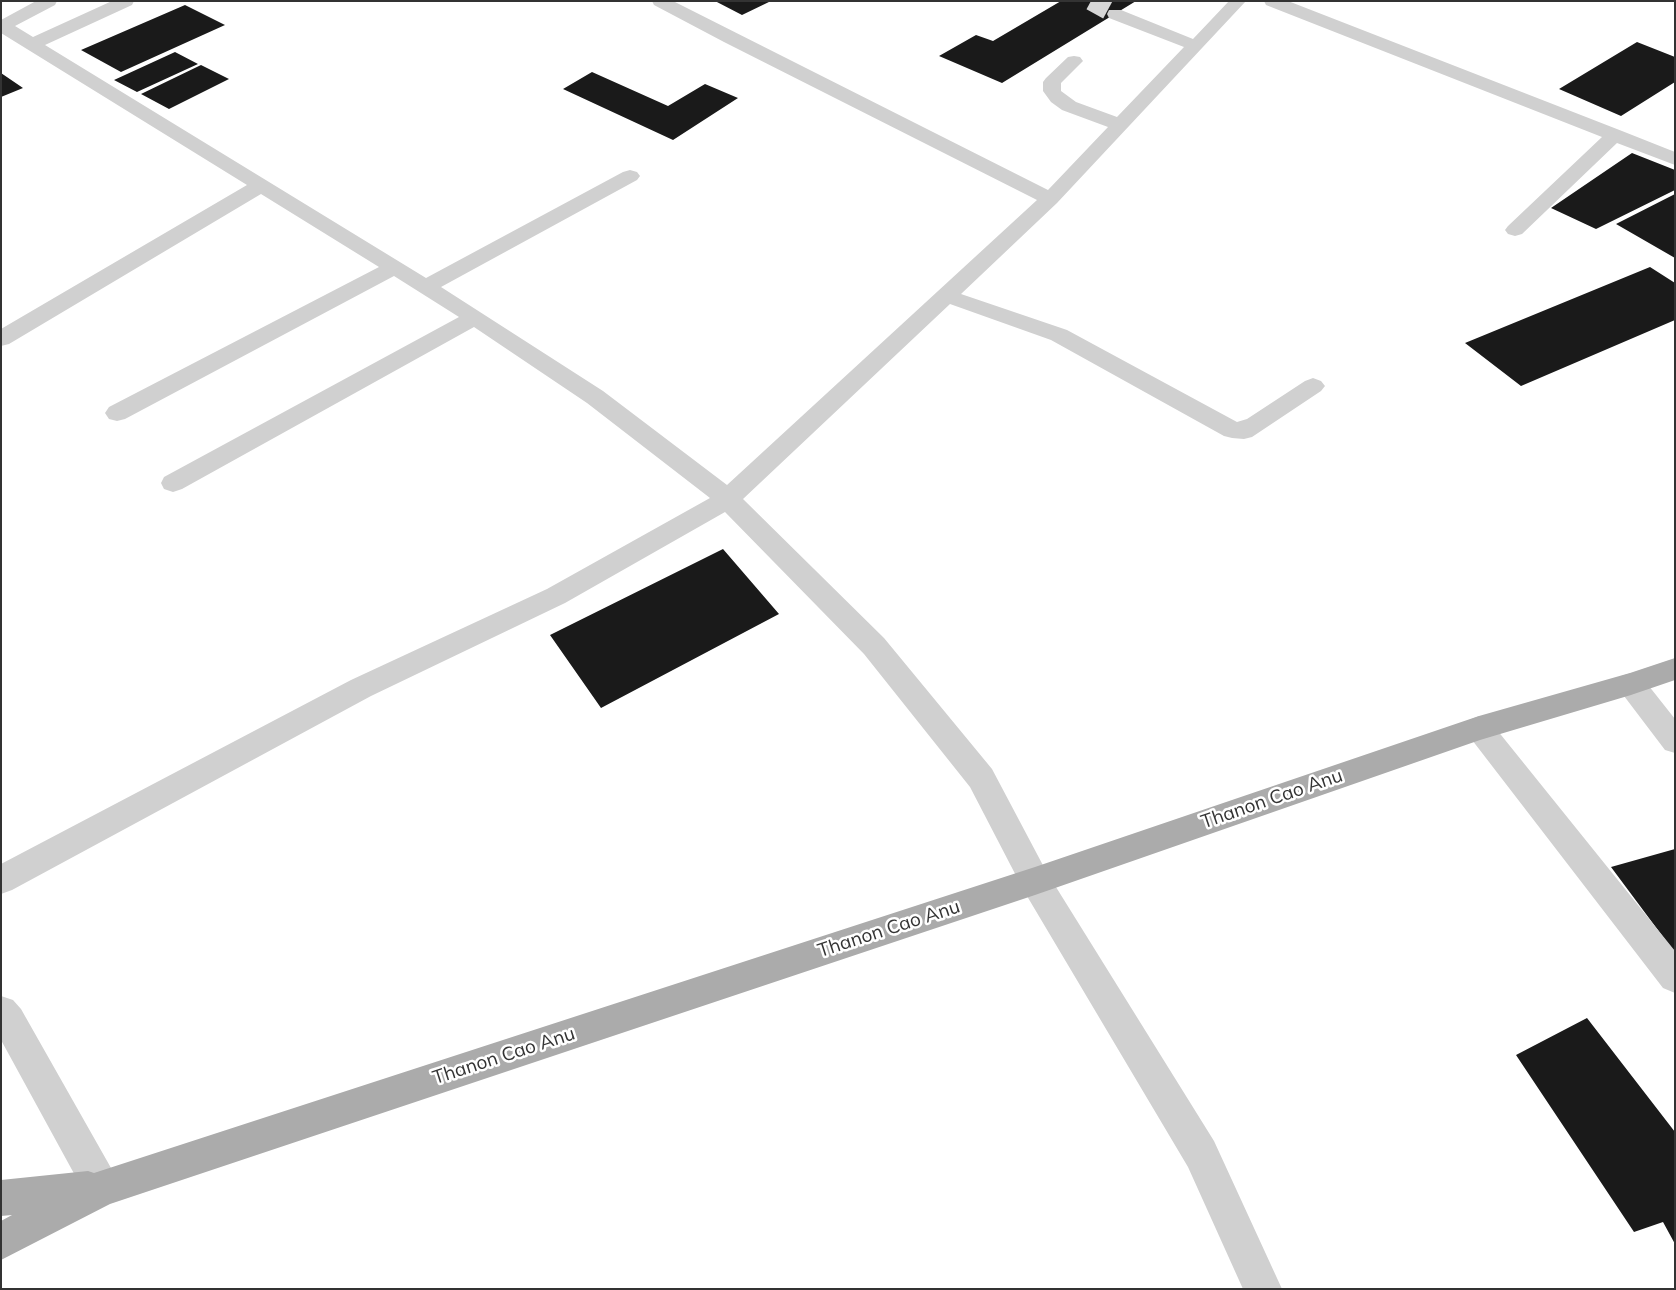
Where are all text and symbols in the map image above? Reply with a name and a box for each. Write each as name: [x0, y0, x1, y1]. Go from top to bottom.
street label: Thanon Cao Anu: [1198, 764, 1346, 834]
street label: Thanon Cao Anu: [815, 895, 963, 963]
street label: Thanon Cao Anu: [430, 1022, 578, 1090]

